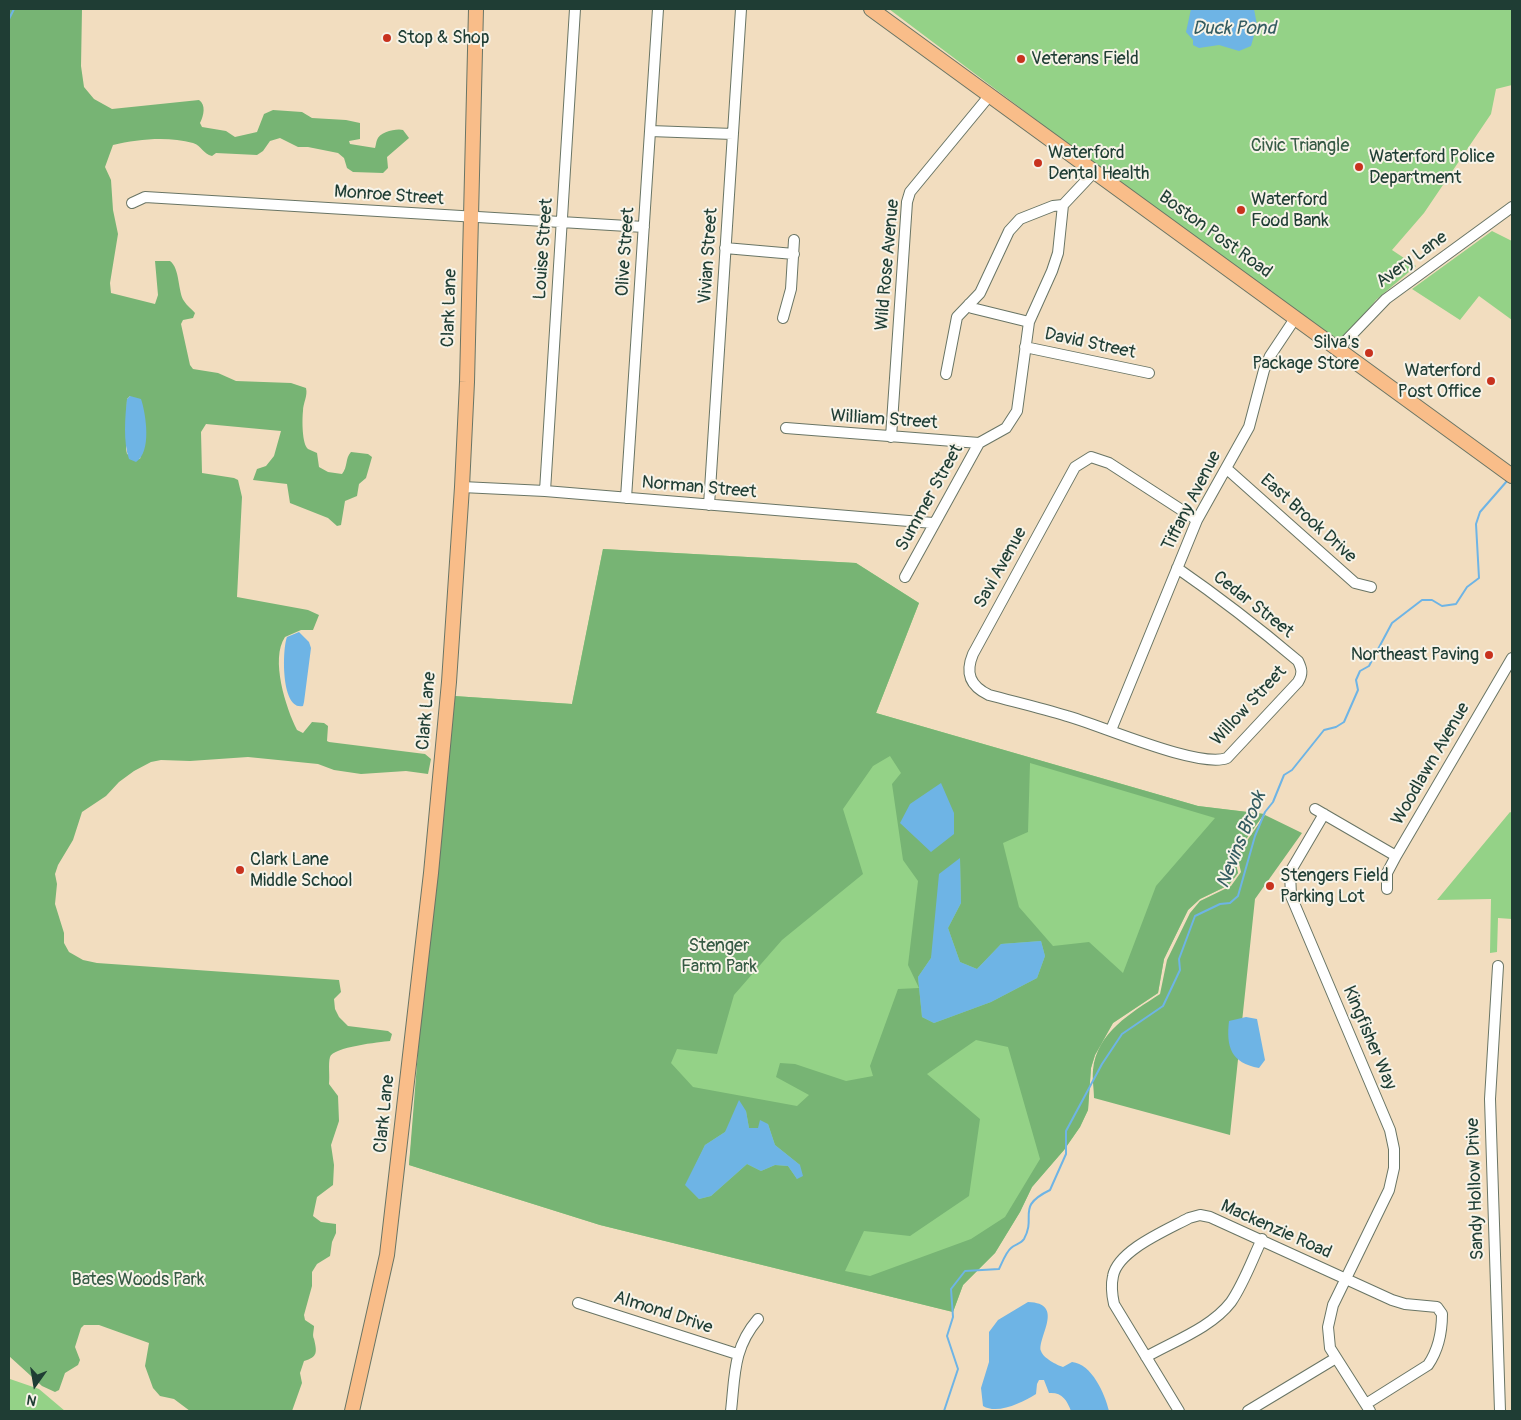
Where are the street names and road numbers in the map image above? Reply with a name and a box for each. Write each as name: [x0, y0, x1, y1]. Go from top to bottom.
street label: Monroe Street: [333, 181, 445, 211]
street label: Boston Post Road: [1154, 187, 1276, 283]
street label: Louise Street: [530, 198, 558, 300]
street label: Wild Rose Avenue: [871, 198, 905, 332]
street label: Olive Street: [612, 207, 640, 297]
street label: Vivian Street: [695, 207, 723, 305]
street label: Avery Lane: [1372, 227, 1452, 293]
street label: Clark Lane: [438, 268, 462, 348]
street label: David Street: [1043, 324, 1137, 364]
street label: William Street: [830, 405, 938, 435]
street label: Summer Street: [892, 441, 968, 555]
street label: Tiffany Avenue: [1158, 447, 1226, 555]
street label: East Brook Drive: [1255, 470, 1361, 568]
street label: Norman Street: [641, 472, 757, 504]
street label: Savi Avenue: [970, 524, 1032, 612]
street label: Cedar Street: [1208, 567, 1298, 643]
street label: Willow Street: [1206, 662, 1292, 750]
street label: Clark Lane: [413, 671, 441, 751]
street label: Woodlawn Avenue: [1387, 699, 1475, 829]
street label: Kingfisher Way: [1337, 983, 1401, 1093]
street label: Clark Lane: [370, 1074, 400, 1154]
street label: Sandy Hollow Drive: [1463, 1117, 1489, 1261]
street label: Mackenzie Road: [1217, 1196, 1335, 1264]
street label: Almond Drive: [611, 1287, 715, 1339]

